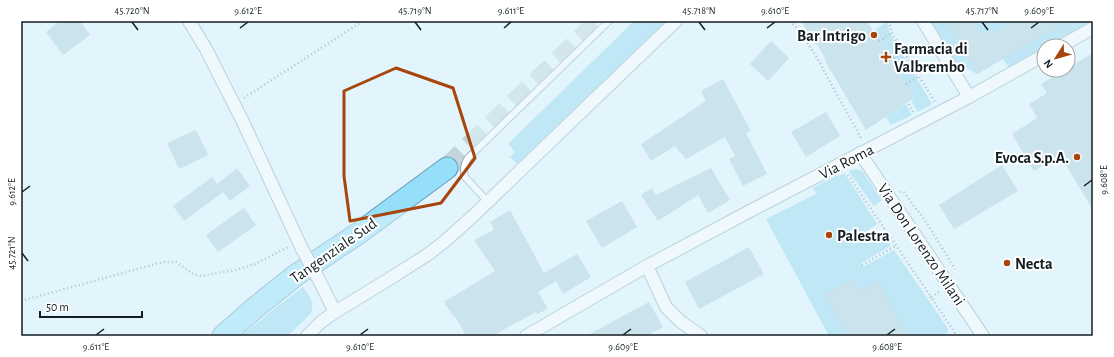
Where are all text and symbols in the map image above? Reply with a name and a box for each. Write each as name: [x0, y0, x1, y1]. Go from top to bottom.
text: 45.720°N: [114, 6, 150, 16]
text: 9.612°E: [234, 6, 262, 16]
text: 45.719°N: [398, 6, 432, 16]
text: 9.611°E: [498, 6, 524, 16]
text: 45.718°N: [682, 6, 716, 16]
text: 9.610°E: [761, 6, 789, 16]
text: 45.717°N: [966, 6, 998, 16]
text: 9.609°E: [1024, 6, 1054, 16]
place label: Bar Intrigo: [797, 28, 866, 44]
marker: Bar Intrigo: [869, 30, 879, 40]
north arrow: [1036, 38, 1076, 78]
place label: Farmacia di Valbrembo: [894, 41, 968, 75]
marker: Farmacia di Valbrembo: [881, 52, 891, 62]
text: N: [1042, 57, 1055, 70]
street label: Via Roma: [816, 141, 876, 182]
place label: Evoca S.p.A.: [995, 150, 1069, 166]
marker: Evoca S.p.A.: [1072, 152, 1082, 162]
text: 9.608°E: [1099, 165, 1109, 195]
text: 9.612°E: [7, 178, 17, 206]
street label: Via Don Lorenzo Milani: [874, 181, 968, 308]
street label: Tangenziale Sud: [287, 215, 380, 286]
place label: Palestra: [837, 228, 890, 244]
marker: Palestra: [824, 230, 834, 240]
text: 45.721°N: [7, 236, 17, 270]
place label: Necta: [1015, 256, 1053, 272]
marker: Necta: [1002, 258, 1012, 268]
scale bar: [40, 293, 142, 319]
text: 50 m: [46, 301, 69, 313]
text: 9.611°E: [83, 342, 109, 352]
text: 9.610°E: [346, 342, 374, 352]
text: 9.609°E: [608, 342, 638, 352]
text: 9.608°E: [872, 342, 902, 352]

